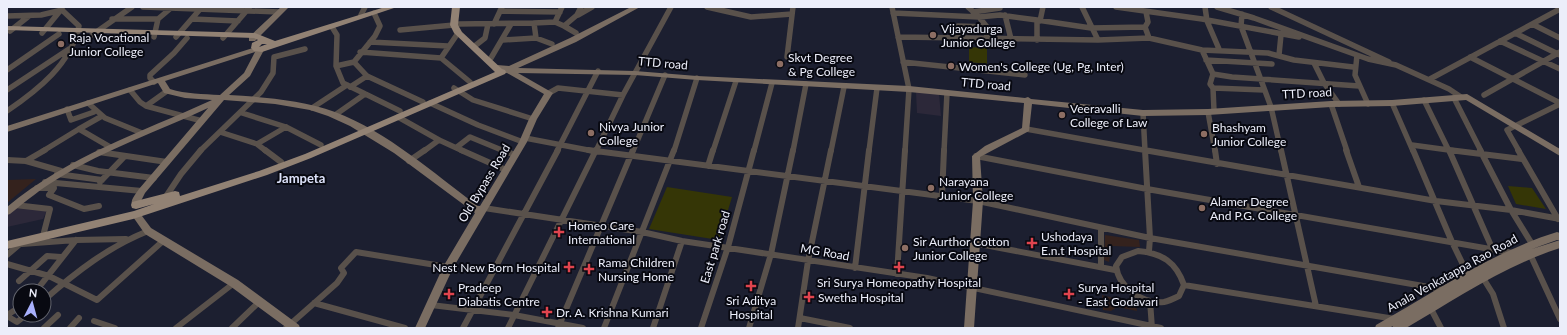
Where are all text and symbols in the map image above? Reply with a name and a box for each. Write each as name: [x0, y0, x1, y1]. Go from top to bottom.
place label: Vijayadurga Junior College: [941, 21, 1015, 50]
place label: Raja Vocational Junior College: [69, 30, 149, 59]
marker: Vijayadurga Junior College: [928, 30, 938, 40]
marker: Raja Vocational Junior College: [56, 39, 66, 49]
place label: Skvt Degree & Pg College: [788, 50, 855, 79]
street label: TTD road: [637, 53, 689, 73]
marker: Skvt Degree & Pg College: [775, 59, 785, 69]
place label: Women's College (Ug, Pg, Inter): [959, 59, 1124, 74]
marker: Women's College (Ug, Pg, Inter): [946, 61, 956, 71]
street label: TTD road: [960, 74, 1012, 94]
street label: TTD road: [1282, 84, 1332, 102]
place label: Veeravalli College of Law: [1070, 101, 1148, 130]
marker: Veeravalli College of Law: [1057, 110, 1067, 120]
place label: Nivya Junior College: [599, 119, 665, 148]
place label: Bhashyam Junior College: [1212, 120, 1286, 149]
marker: Nivya Junior College: [586, 128, 596, 138]
marker: Bhashyam Junior College: [1199, 129, 1209, 139]
street label: Old Bypass Road: [455, 141, 513, 225]
district label: Jampeta: [277, 170, 325, 186]
place label: Narayana Junior College: [939, 174, 1013, 203]
marker: Narayana Junior College: [926, 183, 936, 193]
place label: Alamer Degree And P.G. College: [1210, 194, 1297, 223]
marker: Alamer Degree And P.G. College: [1197, 203, 1207, 213]
street label: East park road: [697, 209, 733, 285]
place label: Homeo Care International: [568, 218, 635, 247]
marker: Homeo Care International: [553, 226, 565, 238]
place label: Ushodaya E.n.t Hospital: [1041, 229, 1111, 258]
street label: Anala Venkatappa Rao Road: [1384, 231, 1520, 315]
place label: Sir Aurthor Cotton Junior College: [913, 234, 1009, 263]
marker: Ushodaya E.n.t Hospital: [1026, 237, 1038, 249]
street label: MG Road: [799, 240, 851, 264]
marker: Sir Aurthor Cotton Junior College: [900, 243, 910, 253]
place label: Rama Children Nursing Home: [598, 255, 675, 284]
place label: Nest New Born Hospital: [432, 260, 560, 275]
marker: Nest New Born Hospital: [563, 261, 575, 273]
marker: Sri Surya Homeopathy Hospital: [893, 261, 905, 273]
marker: Rama Children Nursing Home: [583, 263, 595, 275]
place label: Sri Surya Homeopathy Hospital: [817, 275, 981, 290]
place label: Pradeep Diabatis Centre: [458, 280, 540, 309]
marker: Sri Aditya Hospital: [745, 280, 757, 292]
place label: Surya Hospital - East Godavari: [1078, 280, 1158, 309]
north arrow: [12, 283, 52, 323]
text: N: [28, 286, 38, 299]
marker: Pradeep Diabatis Centre: [443, 288, 455, 300]
marker: Surya Hospital - East Godavari: [1063, 288, 1075, 300]
place label: Swetha Hospital: [818, 290, 904, 305]
marker: Swetha Hospital: [803, 291, 815, 303]
place label: Sri Aditya Hospital: [726, 293, 776, 322]
place label: Dr. A. Krishna Kumari: [556, 305, 669, 320]
marker: Dr. A. Krishna Kumari: [541, 306, 553, 318]

